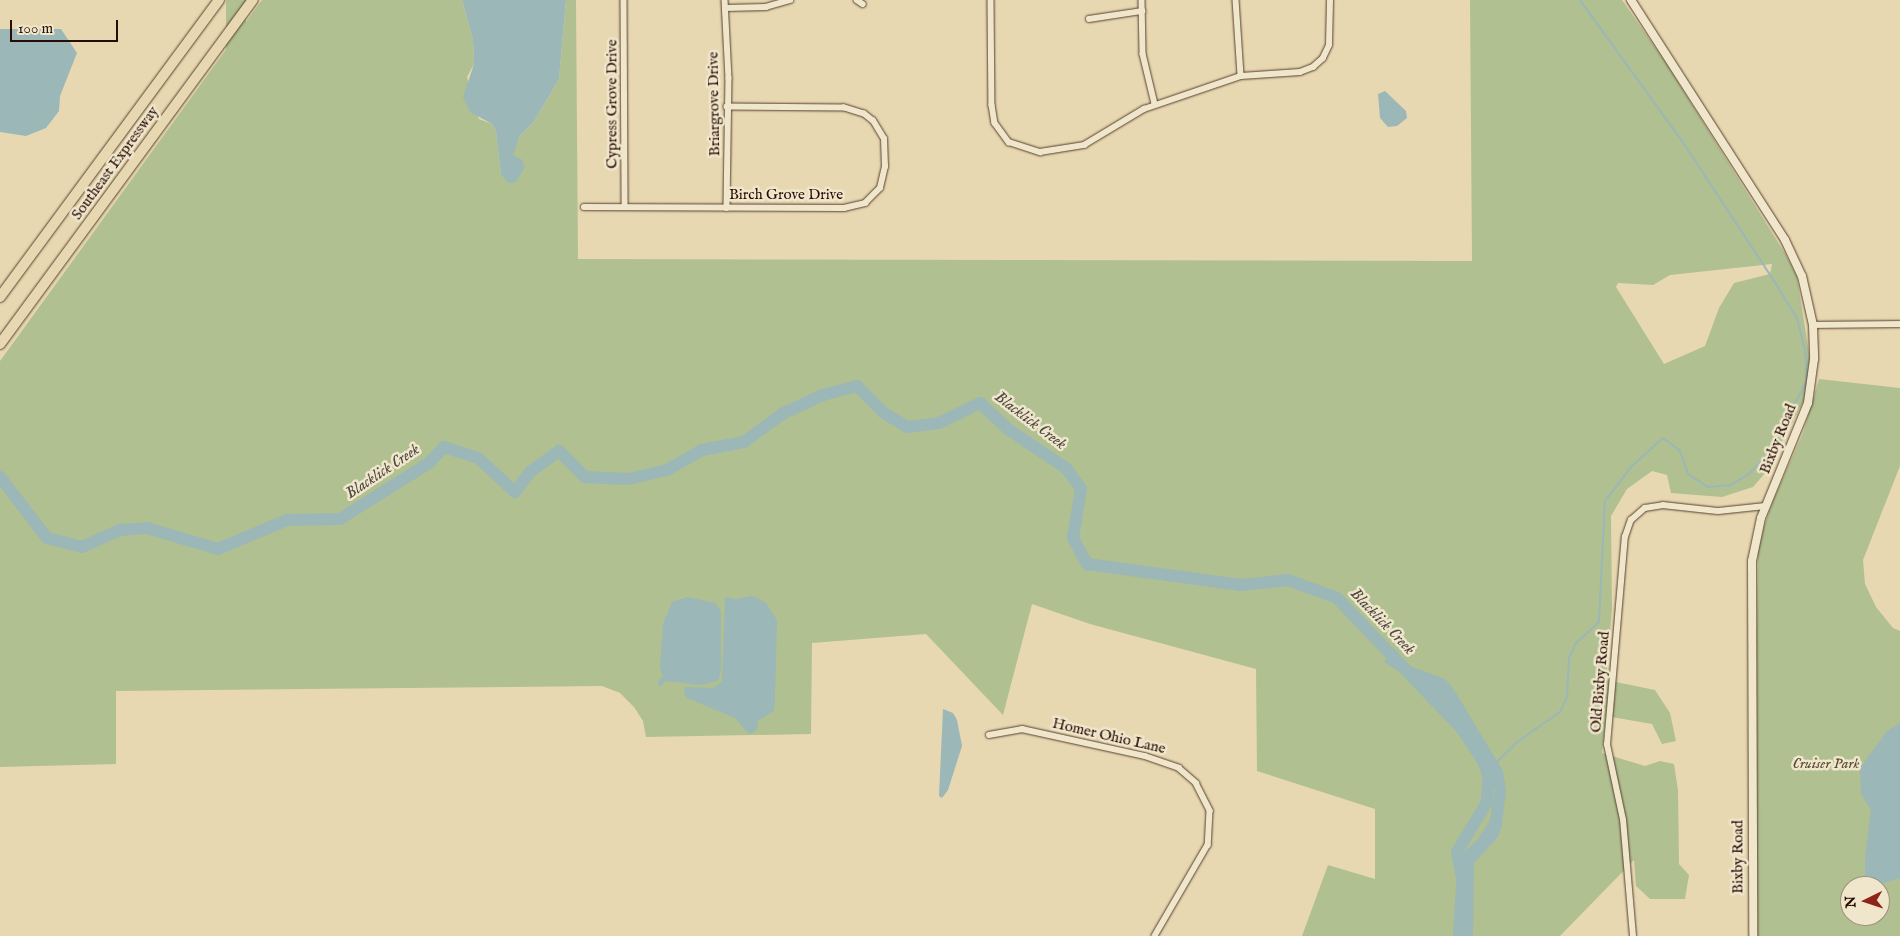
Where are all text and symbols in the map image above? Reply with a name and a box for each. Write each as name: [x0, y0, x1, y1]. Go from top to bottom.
scale bar: [12, 10, 120, 42]
text: 100 m: [18, 19, 53, 38]
street label: Cypress Grove Drive: [603, 39, 621, 169]
street label: Briargrove Drive: [704, 52, 724, 156]
street label: Southeast Expressway: [68, 103, 162, 223]
street label: Birch Grove Drive: [729, 186, 843, 204]
water label: Blacklick Creek: [990, 388, 1070, 454]
street label: Bixby Road: [1756, 401, 1800, 477]
water label: Blacklick Creek: [342, 440, 424, 504]
water label: Blacklick Creek: [1346, 585, 1418, 659]
street label: Old Bixby Road: [1587, 631, 1613, 733]
street label: Homer Ohio Lane: [1051, 714, 1167, 758]
park label: Cruiser Park: [1793, 755, 1859, 773]
street label: Bixby Road: [1729, 820, 1747, 894]
north arrow: [1840, 876, 1890, 926]
text: N: [1842, 895, 1860, 909]

